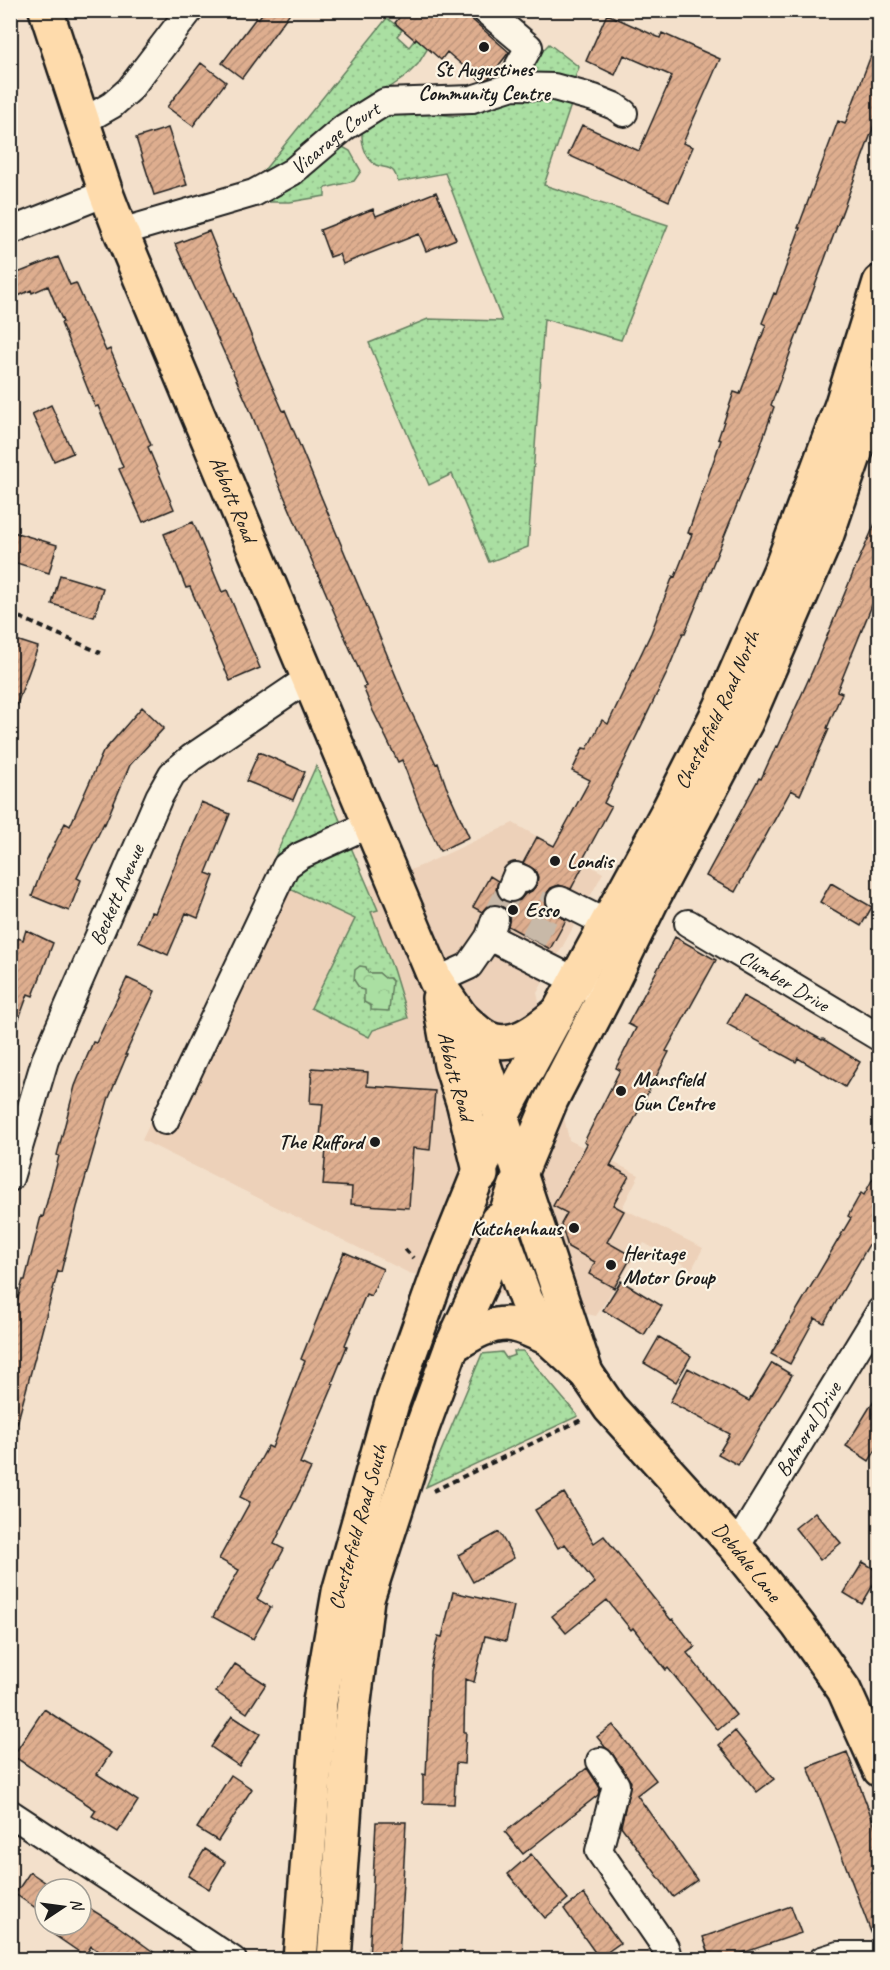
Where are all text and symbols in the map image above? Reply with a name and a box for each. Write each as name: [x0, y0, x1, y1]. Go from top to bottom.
marker: St Augustines Community Centre: [477, 40, 491, 54]
place label: St Augustines Community Centre: [418, 56, 552, 107]
street label: Vicarage Court: [285, 95, 386, 180]
street label: Abbott Road: [204, 452, 264, 549]
street label: Chesterfield Road North: [668, 625, 766, 793]
street label: Beckett Avenue: [83, 840, 150, 949]
place label: Londis: [567, 848, 616, 874]
marker: Londis: [548, 854, 562, 868]
place label: Esso: [525, 897, 560, 923]
marker: Esso: [506, 903, 520, 917]
street label: Clumber Drive: [734, 944, 836, 1019]
street label: Abbott Road: [432, 1030, 481, 1126]
place label: Mansfield Gun Centre: [633, 1066, 716, 1116]
marker: Mansfield Gun Centre: [614, 1084, 628, 1098]
place label: The Rufford: [279, 1129, 367, 1155]
marker: The Rufford: [368, 1135, 382, 1149]
place label: Kutchenhaus: [470, 1215, 565, 1241]
marker: Kutchenhaus: [567, 1221, 581, 1235]
place label: Heritage Motor Group: [623, 1240, 717, 1290]
marker: Heritage Motor Group: [604, 1258, 618, 1272]
street label: Balmoral Drive: [769, 1376, 847, 1481]
street label: Chesterfield Road South: [323, 1441, 393, 1612]
street label: Debdale Lane: [707, 1517, 788, 1607]
north arrow: [33, 1877, 93, 1937]
text: N: [66, 1897, 88, 1914]

